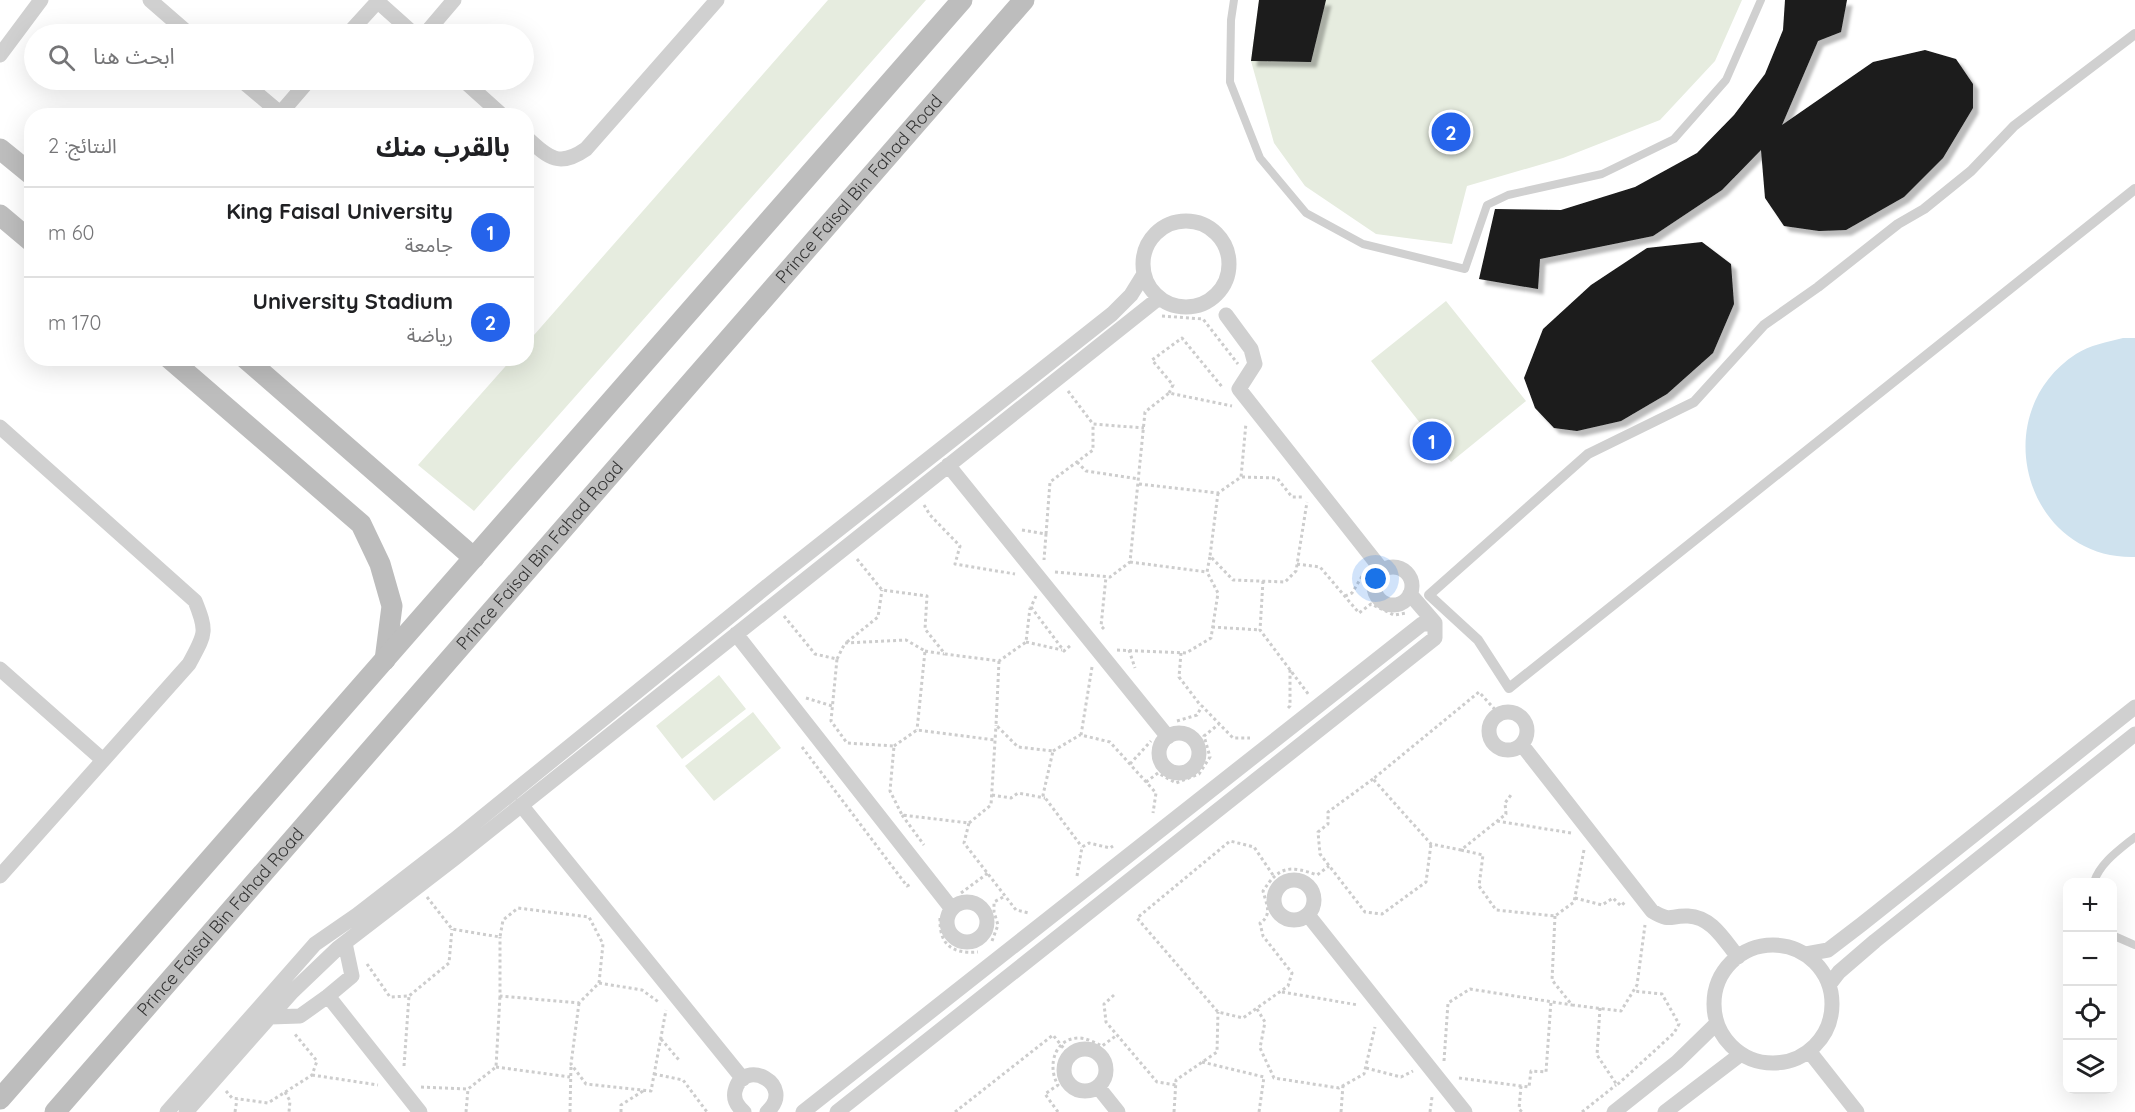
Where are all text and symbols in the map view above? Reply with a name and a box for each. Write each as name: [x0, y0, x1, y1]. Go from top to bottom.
search box: [24, 24, 534, 90]
icon: search: [45, 41, 78, 74]
text: ابحث هنا: [93, 42, 175, 70]
street label: Prince Faisal Bin Fahad Road: [770, 90, 947, 288]
pin: 2: [1432, 110, 1470, 154]
text: بالقرب منك: [376, 130, 510, 163]
text: النتائج: 2: [48, 133, 117, 158]
text: King Faisal University: [226, 197, 453, 225]
text: 60 m: [48, 220, 94, 245]
text: 1: [487, 220, 494, 245]
text: جامعة: [405, 232, 453, 257]
text: University Stadium: [252, 287, 453, 315]
text: 170 m: [48, 310, 101, 335]
text: 2: [485, 310, 496, 335]
text: رياضة: [407, 322, 453, 347]
pin: 1: [1412, 418, 1452, 464]
street label: Prince Faisal Bin Fahad Road: [451, 456, 628, 654]
your location: [1361, 564, 1390, 593]
street label: Prince Faisal Bin Fahad Road: [132, 823, 309, 1021]
map controls: [2063, 878, 2117, 1094]
button: +: [2063, 878, 2117, 932]
button: −: [2063, 932, 2117, 986]
button: locate: [2063, 986, 2117, 1040]
button: layers: [2063, 1040, 2117, 1094]

